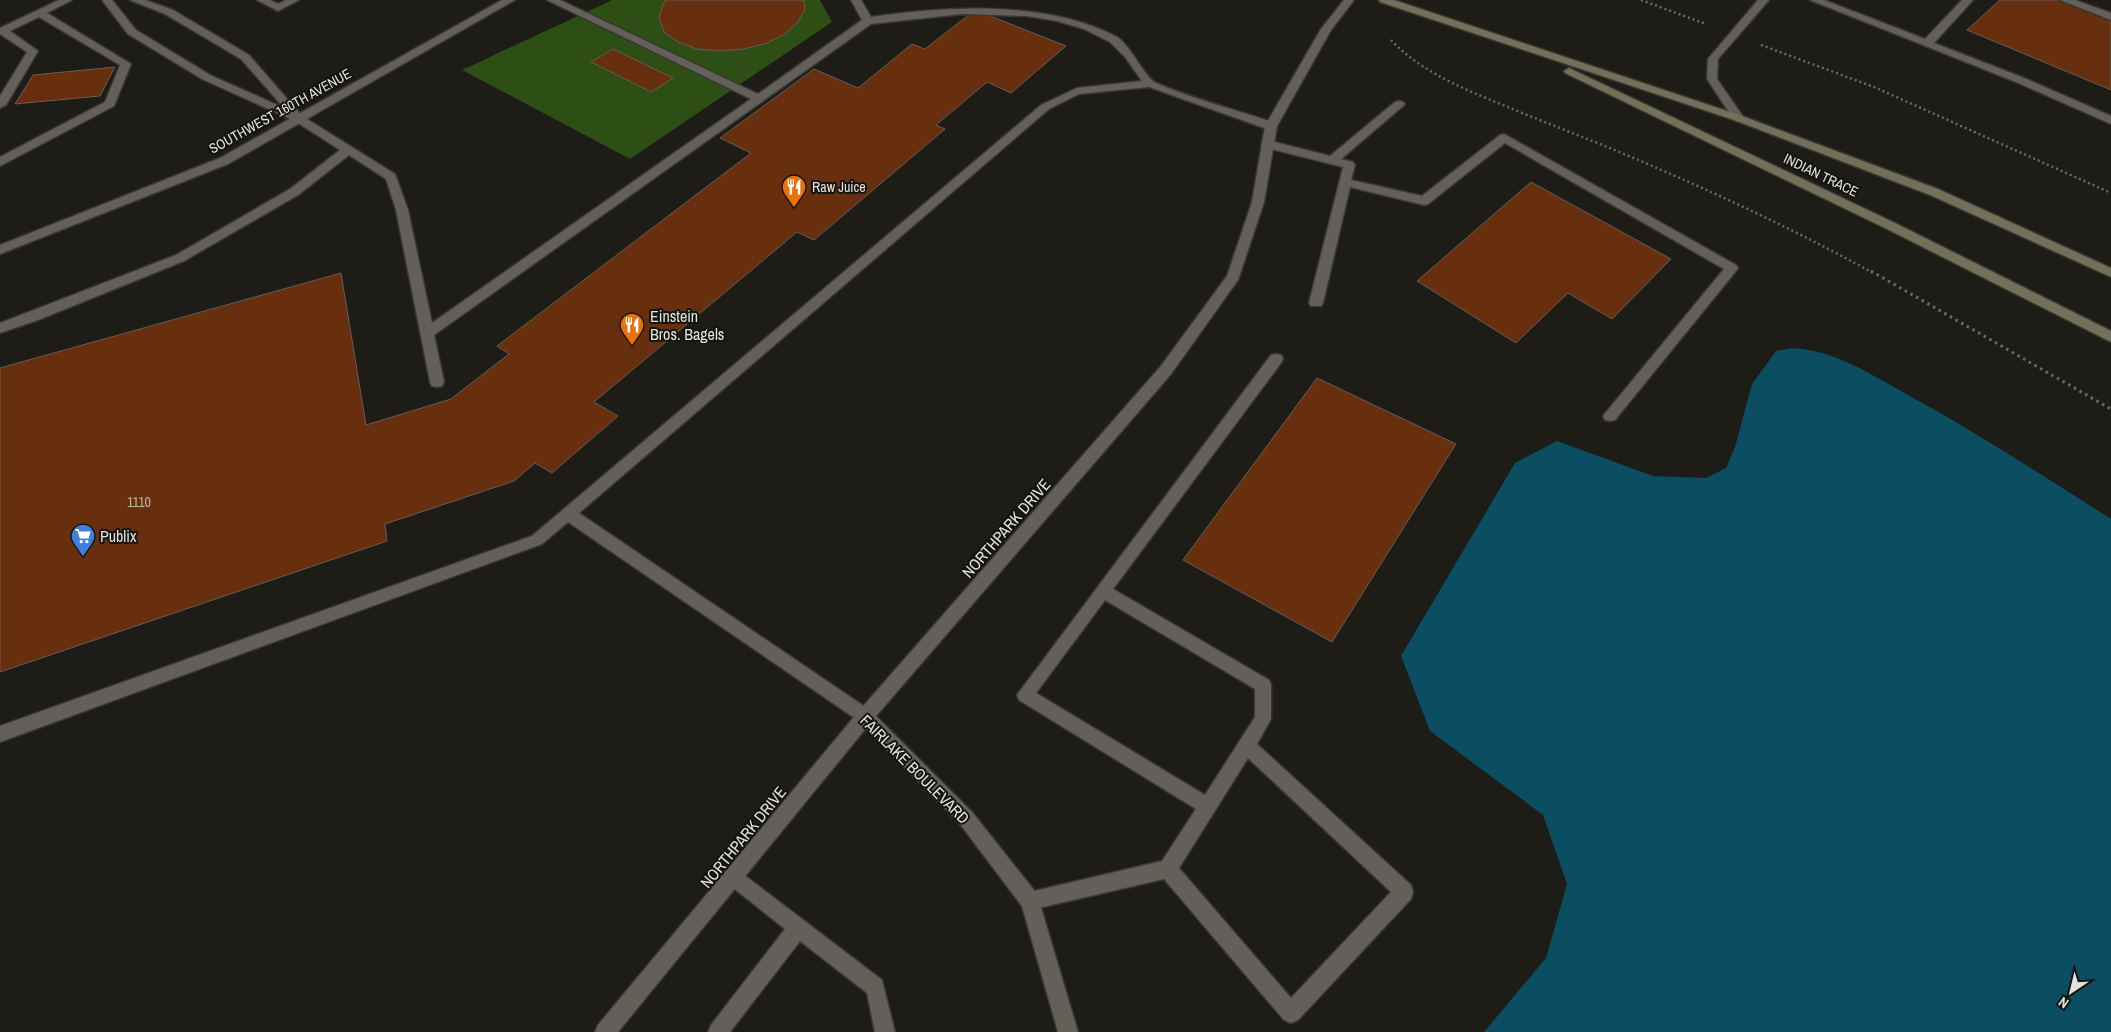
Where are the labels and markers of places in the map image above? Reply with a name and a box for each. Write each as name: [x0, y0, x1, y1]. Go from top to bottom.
restaurant icon: Raw Juice: [781, 174, 807, 208]
place label: Raw Juice: [812, 178, 866, 196]
place label: Einstein Bros. Bagels: [650, 305, 724, 345]
restaurant icon: Einstein Bros. Bagels: [619, 312, 645, 346]
supermarket icon: Publix: [70, 523, 96, 557]
place label: Publix: [100, 525, 137, 547]

